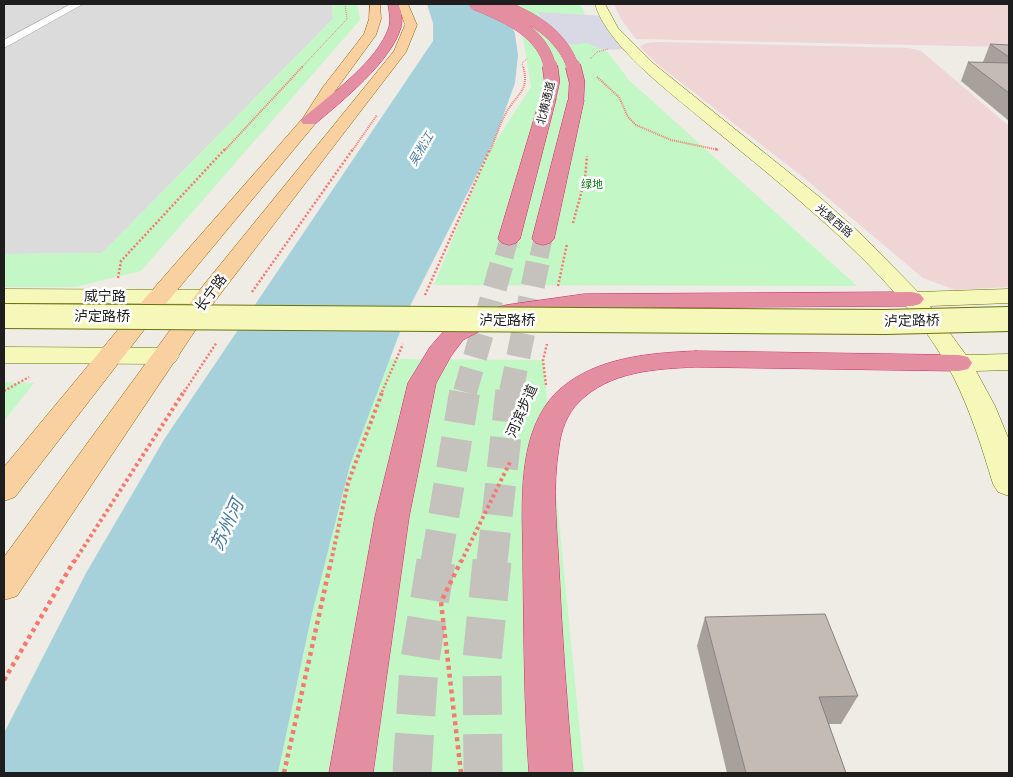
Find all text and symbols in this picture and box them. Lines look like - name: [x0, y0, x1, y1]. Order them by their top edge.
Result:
- street label: 北横通道: [534, 80, 558, 126]
- water label: 吴淞江: [406, 128, 437, 168]
- park label: 绿地: [581, 178, 603, 191]
- street label: 光复西路: [813, 202, 855, 240]
- street label: 长宁路: [192, 271, 230, 315]
- street label: 威宁路: [84, 288, 126, 305]
- street label: 泸定路桥: [74, 308, 130, 325]
- street label: 泸定路桥: [479, 312, 535, 329]
- street label: 泸定路桥: [884, 312, 940, 330]
- street label: 河滨步道: [503, 382, 541, 440]
- water label: 苏州河: [206, 493, 250, 554]

